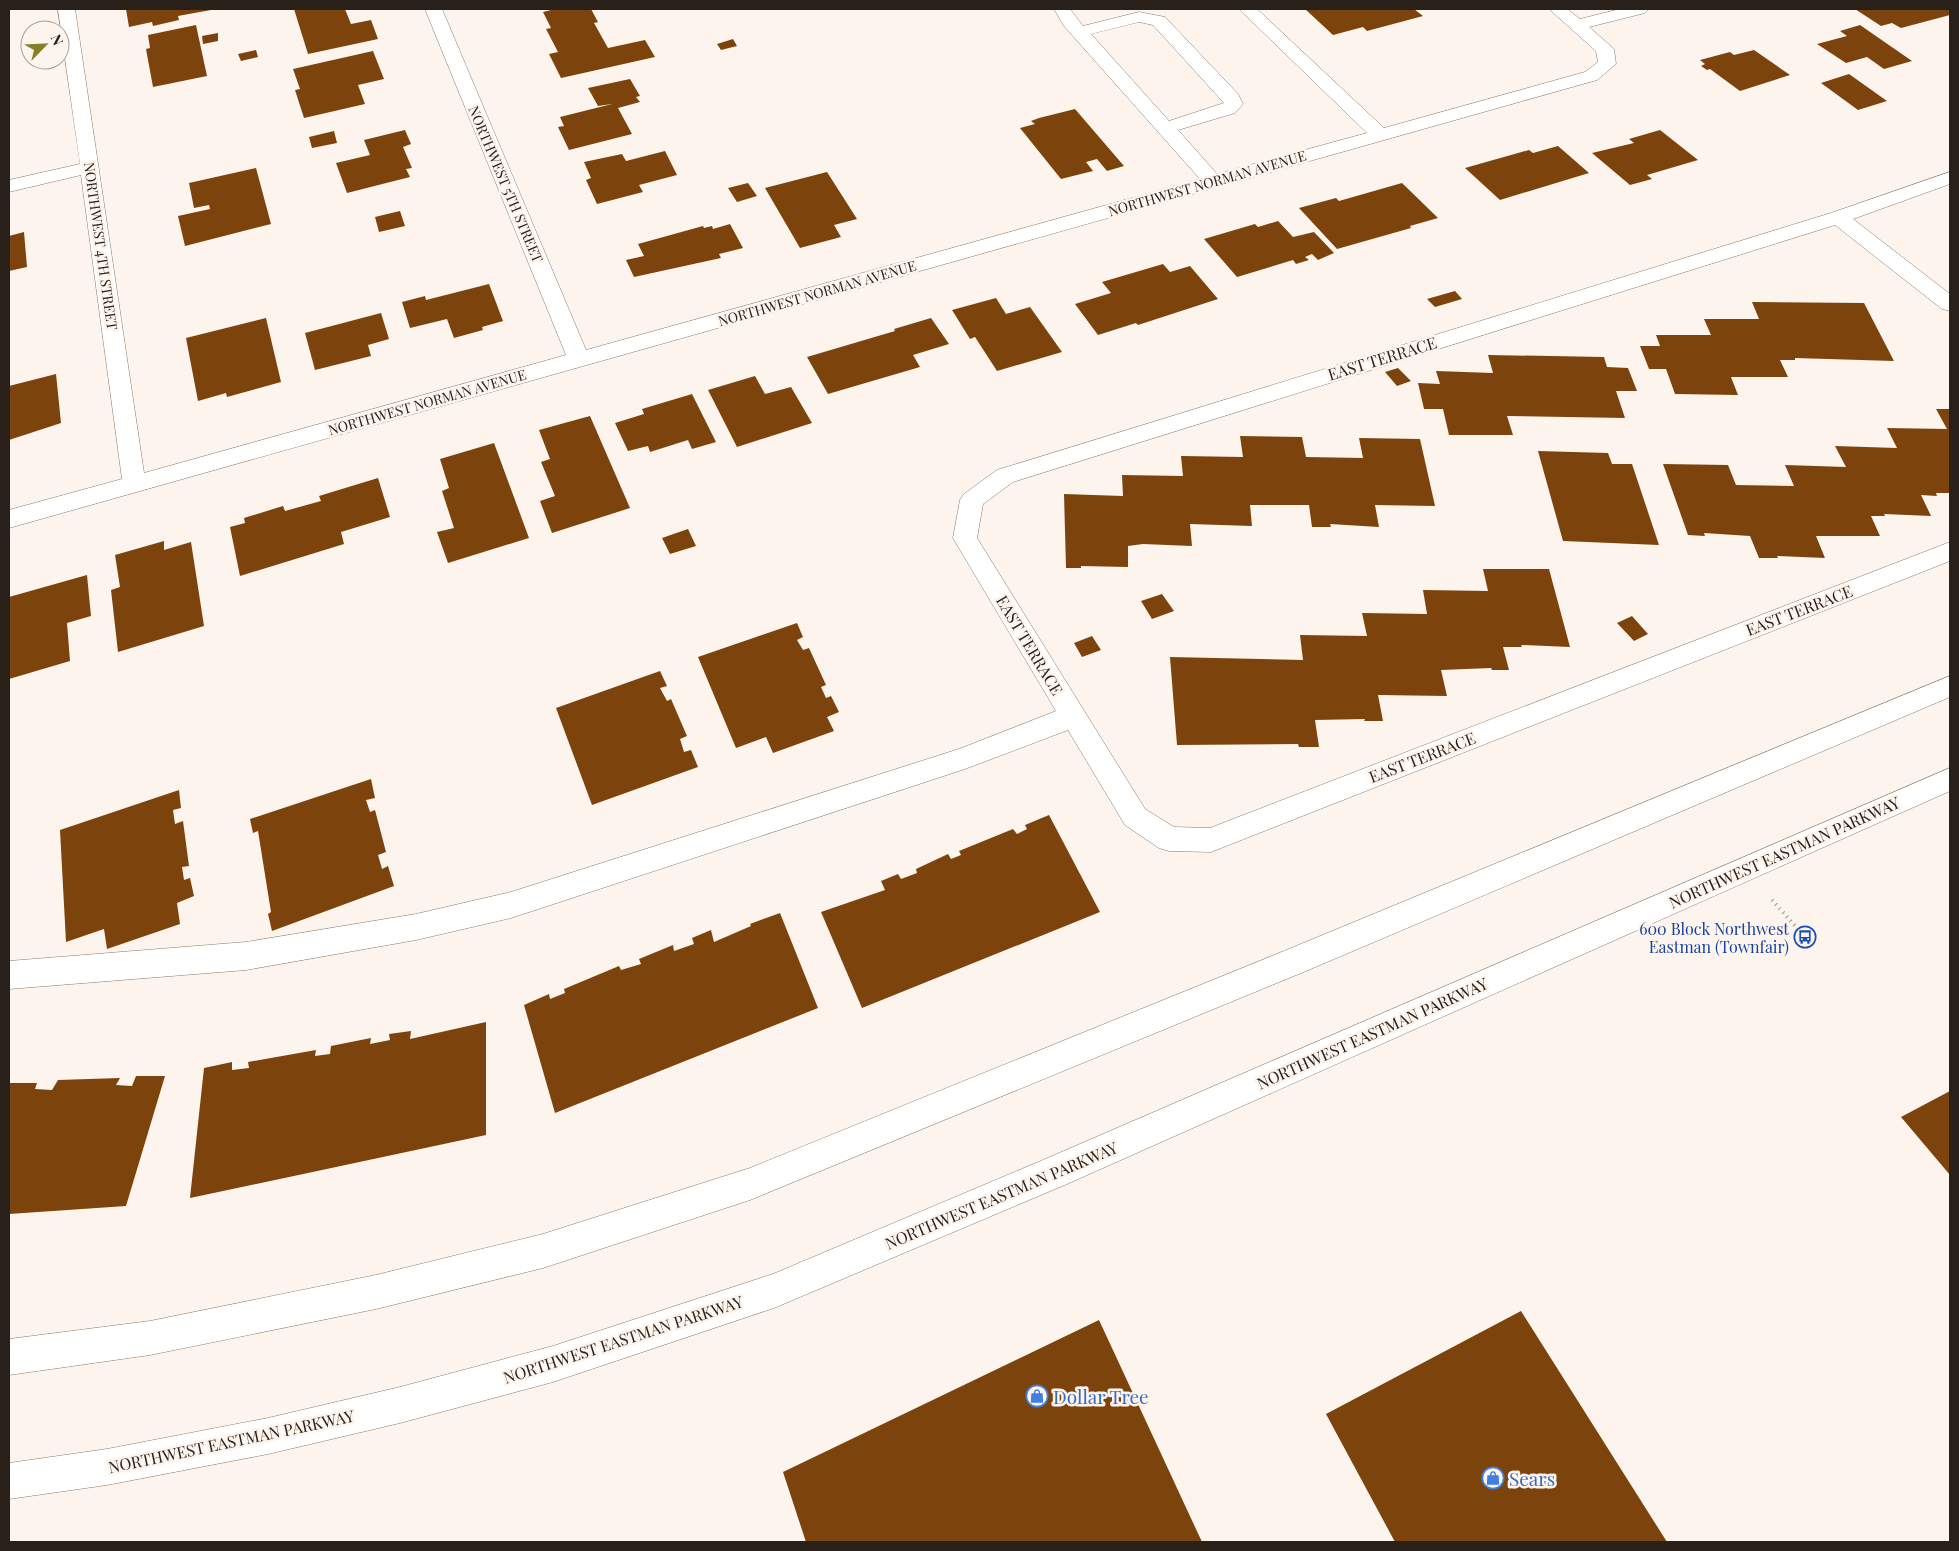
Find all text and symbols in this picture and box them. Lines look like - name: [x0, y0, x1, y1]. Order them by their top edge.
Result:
- north arrow: [20, 20, 70, 70]
- text: N: [47, 31, 68, 48]
- street label: NORTHWEST 5TH STREET: [464, 103, 548, 266]
- street label: NORTHWEST NORMAN AVENUE: [1106, 146, 1308, 220]
- street label: NORTHWEST 4TH STREET: [80, 161, 122, 331]
- street label: NORTHWEST NORMAN AVENUE: [716, 256, 918, 330]
- street label: EAST TERRACE: [1325, 331, 1439, 385]
- street label: NORTHWEST NORMAN AVENUE: [326, 365, 528, 439]
- street label: EAST TERRACE: [1743, 580, 1855, 640]
- street label: EAST TERRACE: [992, 591, 1068, 699]
- street label: EAST TERRACE: [1366, 727, 1478, 787]
- street label: NORTHWEST EASTMAN PARKWAY: [1665, 791, 1903, 913]
- place label: 600 Block Northwest Eastman (Townfair): [1639, 918, 1789, 957]
- bus stop icon: 600 Block Northwest Eastman (Townfair): [1793, 925, 1817, 949]
- street label: NORTHWEST EASTMAN PARKWAY: [1253, 972, 1491, 1094]
- street label: NORTHWEST EASTMAN PARKWAY: [882, 1136, 1121, 1254]
- street label: NORTHWEST EASTMAN PARKWAY: [501, 1290, 746, 1388]
- place label: Dollar Tree: [1053, 1383, 1149, 1409]
- shop icon: Dollar Tree: [1025, 1384, 1049, 1408]
- street label: NORTHWEST EASTMAN PARKWAY: [106, 1405, 356, 1477]
- place label: Sears: [1509, 1465, 1555, 1491]
- shop icon: Sears: [1481, 1466, 1505, 1490]

